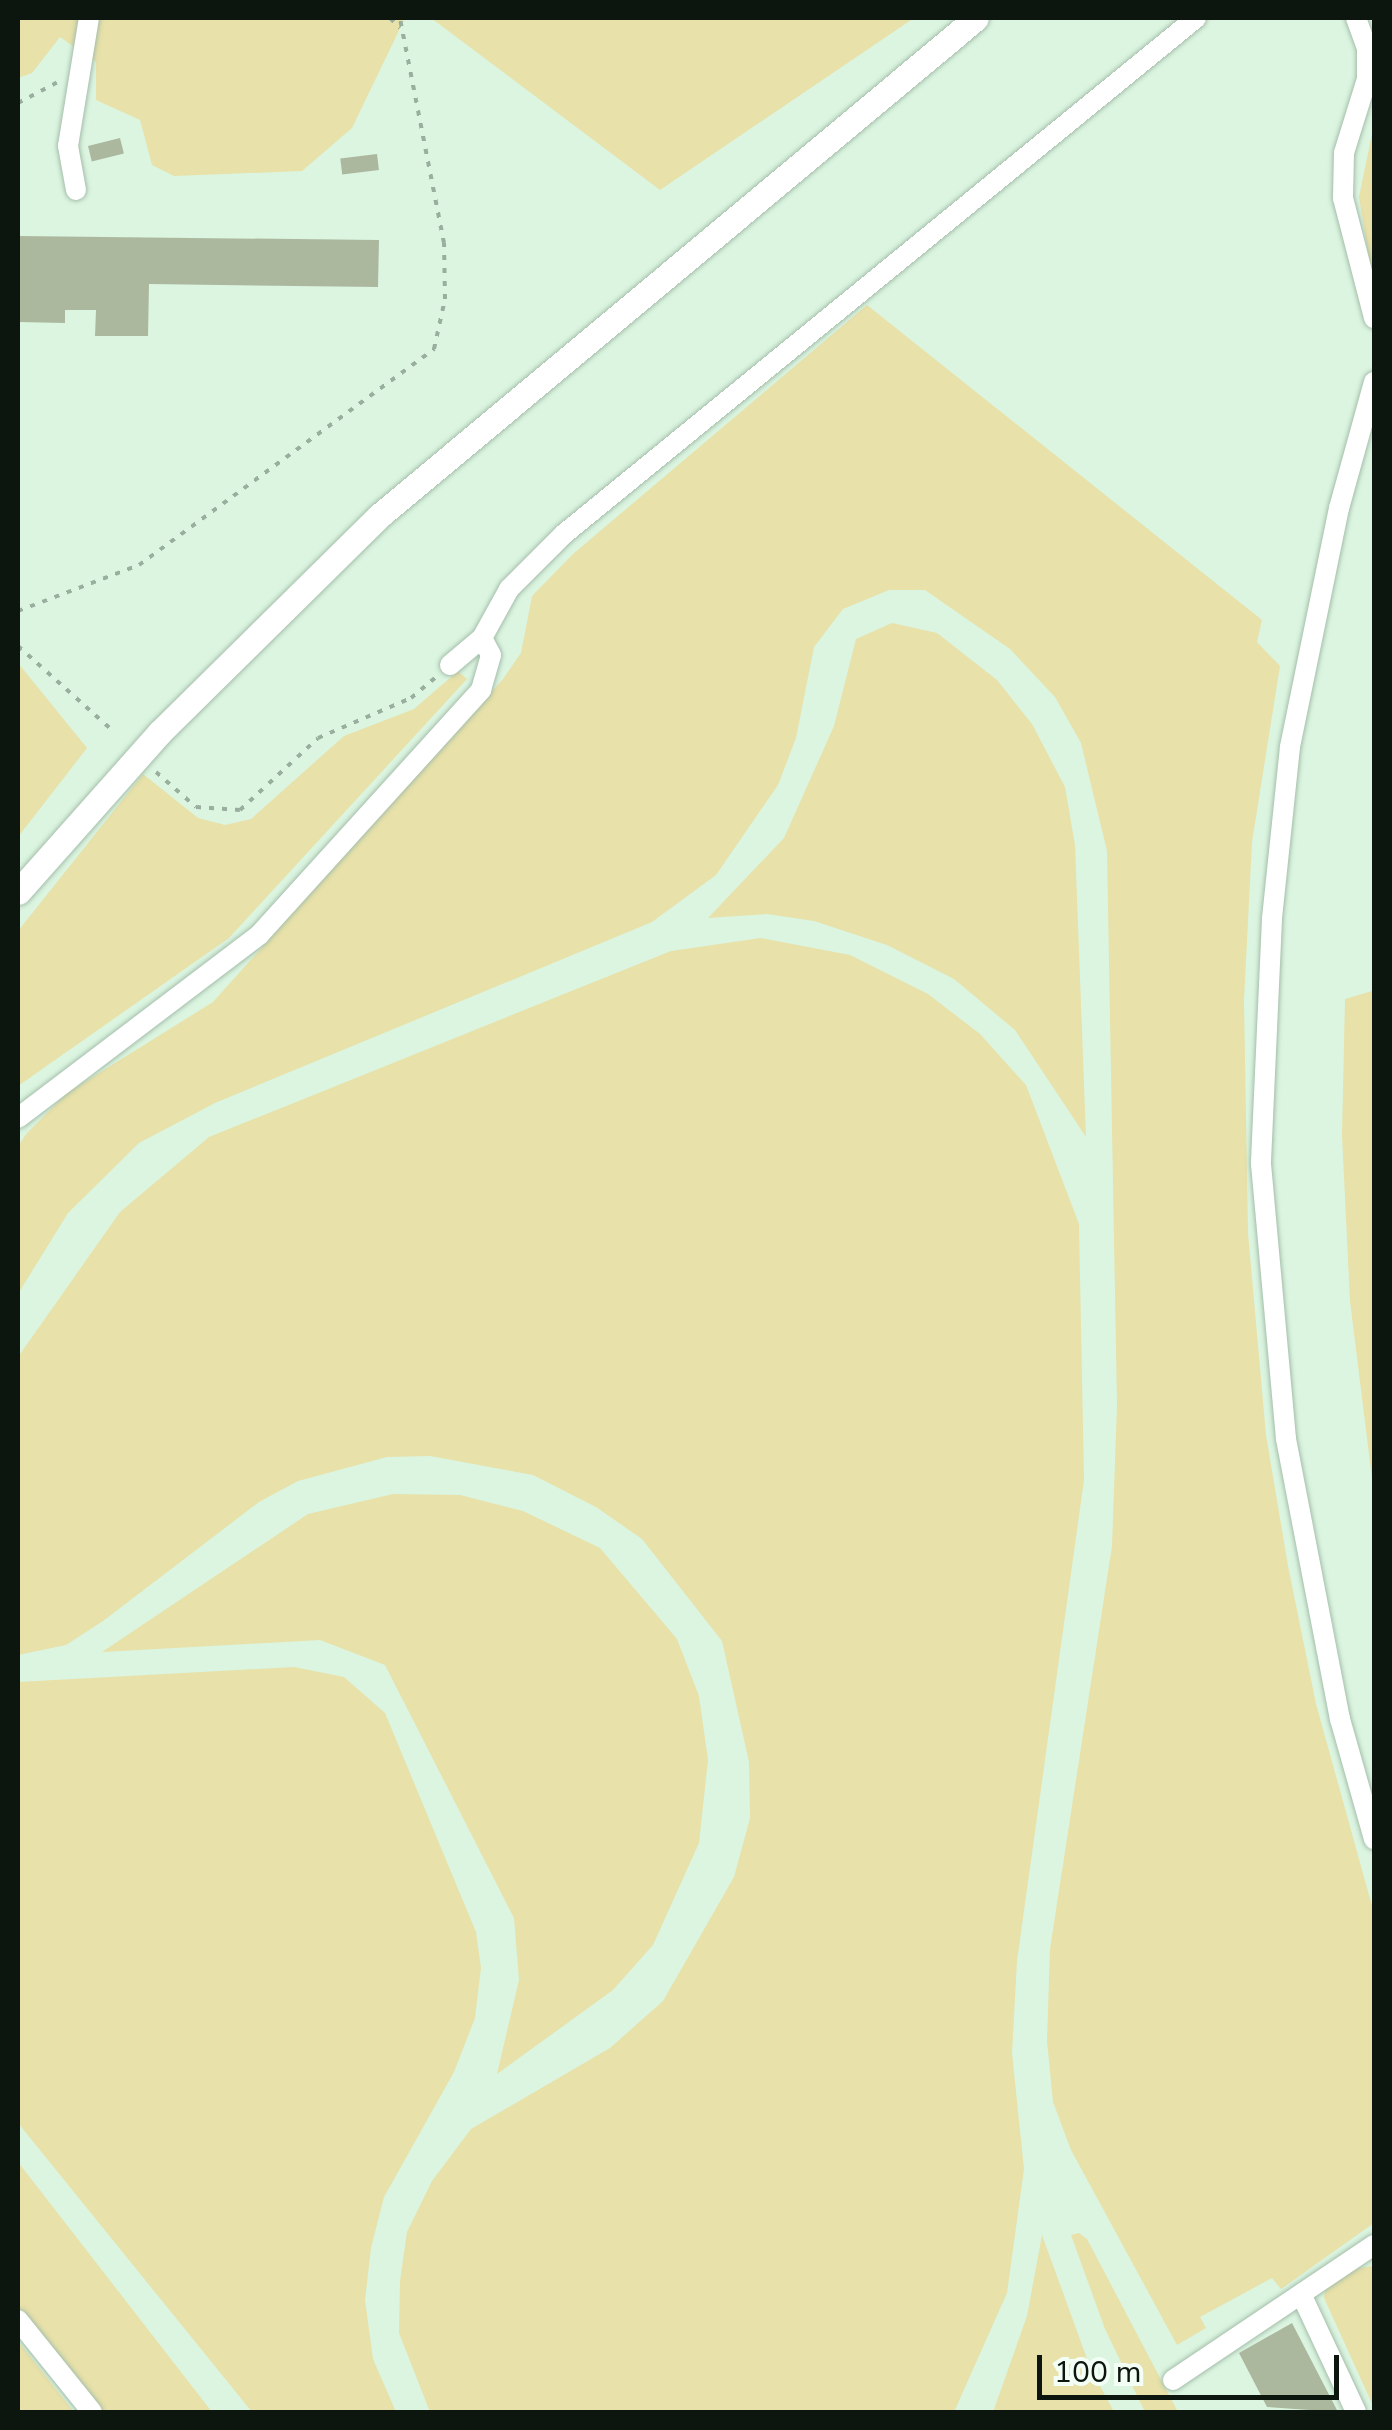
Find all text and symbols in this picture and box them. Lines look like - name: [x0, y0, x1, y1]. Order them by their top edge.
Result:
- scale bar: [1042, 2335, 1344, 2397]
- text: 100 m: [1054, 2352, 1141, 2393]

